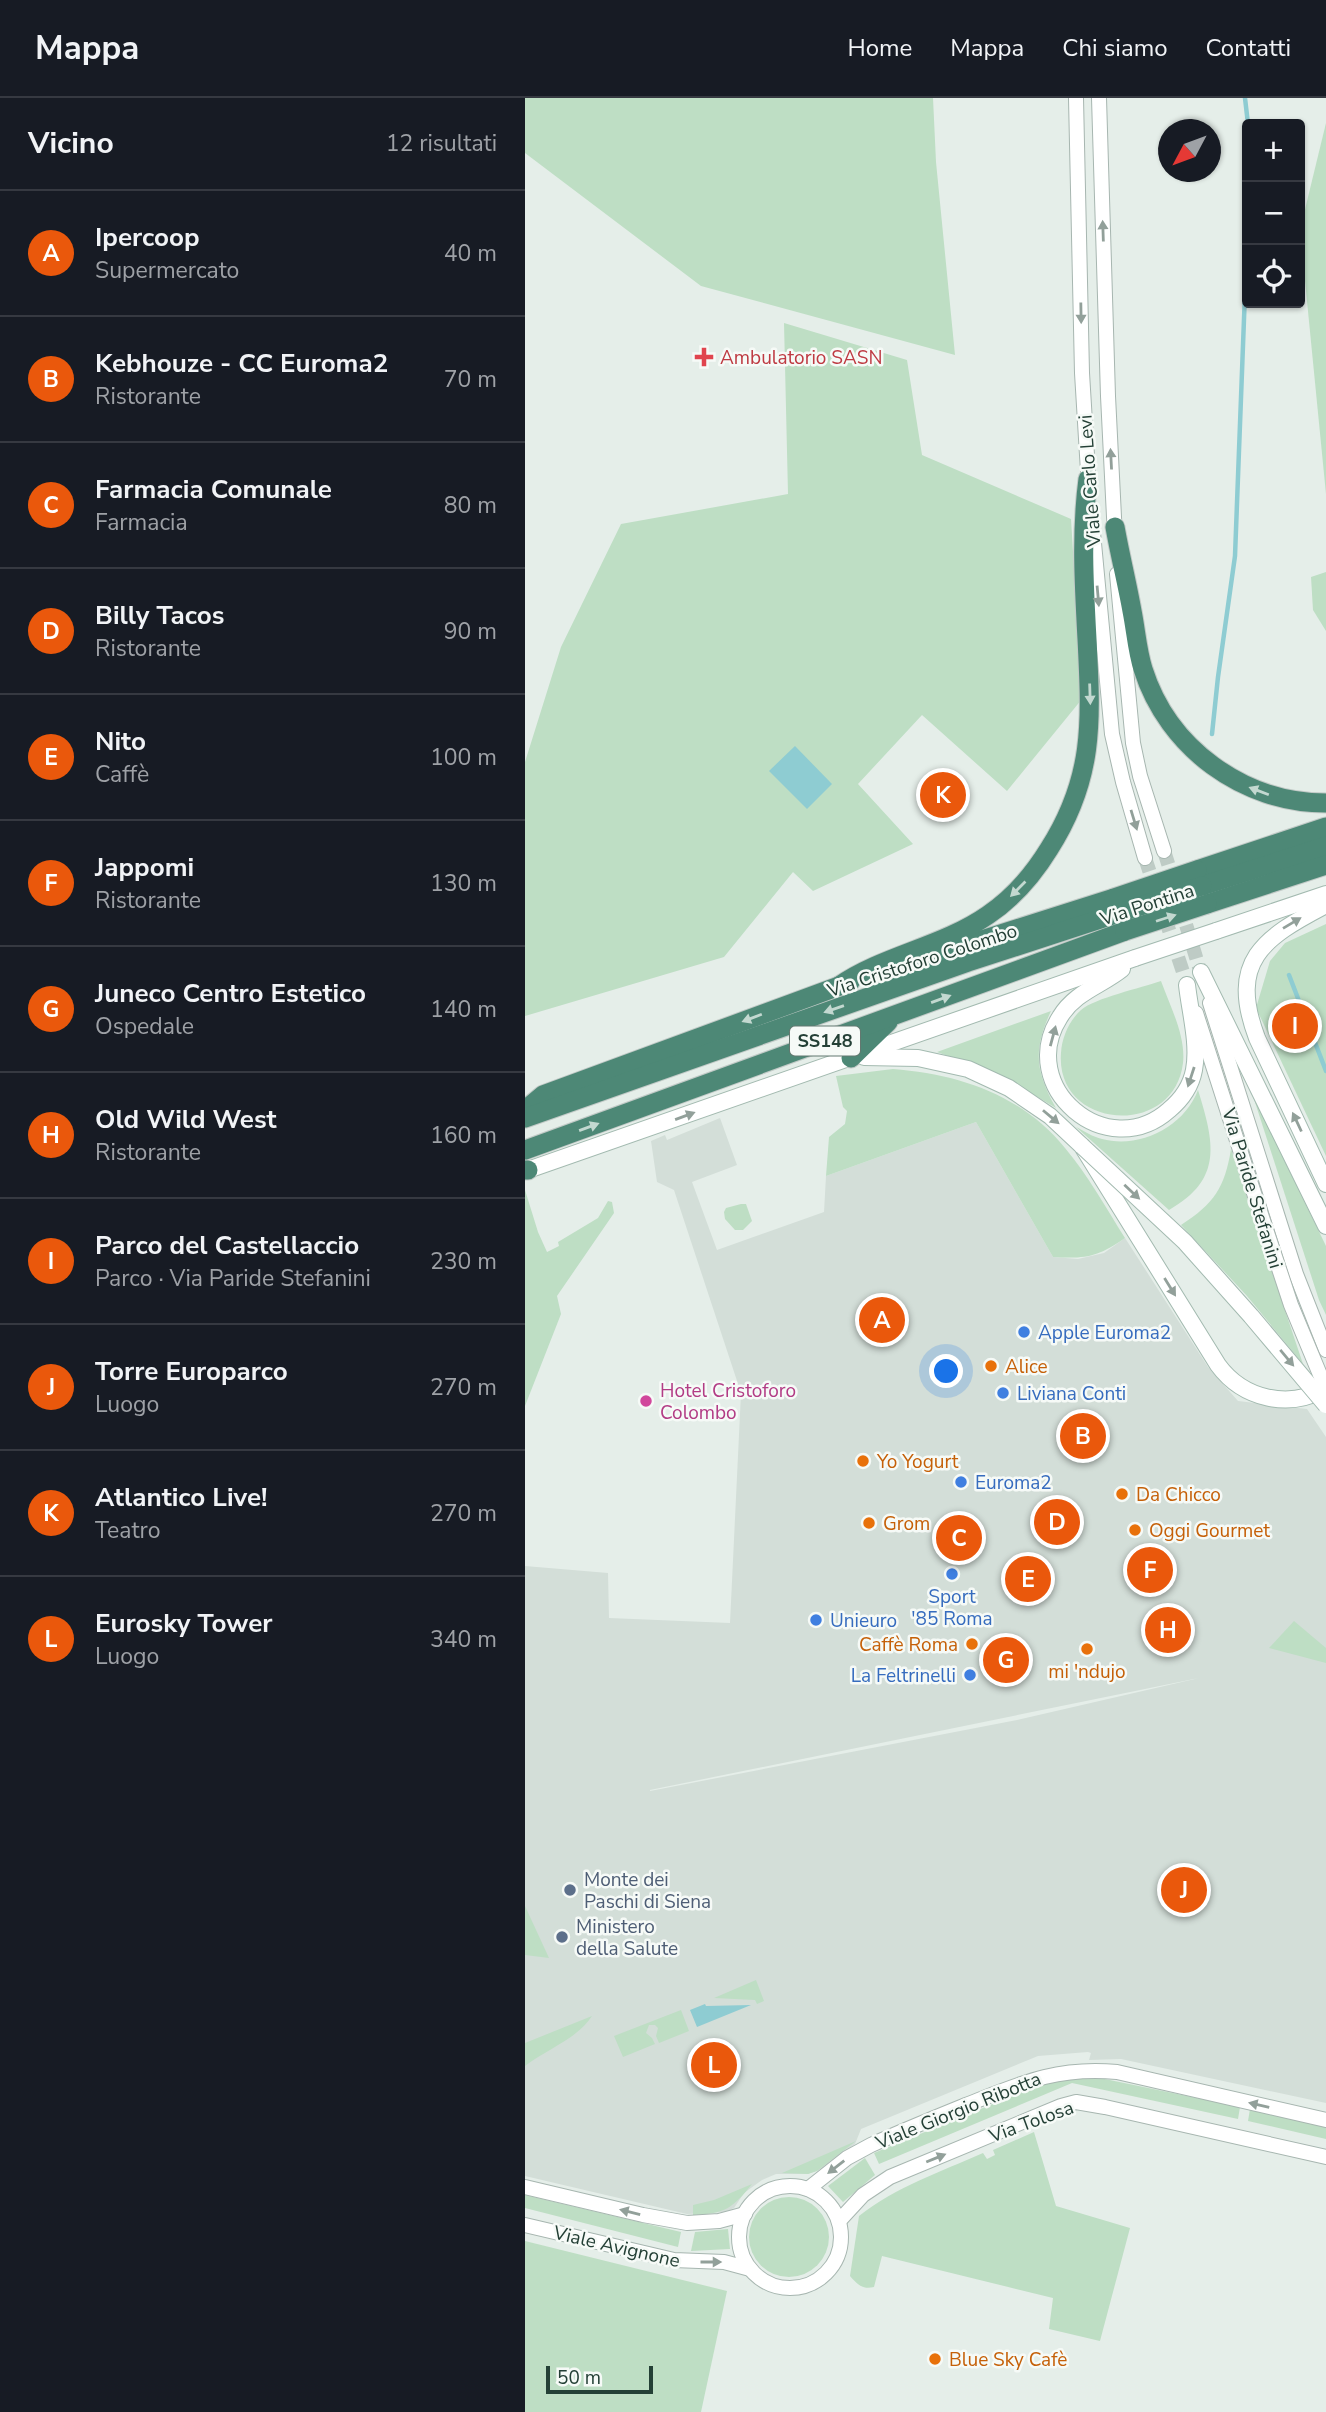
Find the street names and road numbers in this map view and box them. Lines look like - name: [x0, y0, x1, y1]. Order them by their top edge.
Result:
- street label: Viale Carlo Levi: [1072, 414, 1108, 549]
- street label: Via Pontina: [1096, 878, 1198, 933]
- street label: Via Cristoforo Colombo: [823, 918, 1020, 1004]
- road number: SS148: [790, 1026, 860, 1056]
- street label: Via Paride Stefanini: [1215, 1104, 1289, 1272]
- street label: Viale Giorgio Ribotta: [871, 2066, 1045, 2156]
- street label: Via Tolosa: [984, 2095, 1077, 2150]
- street label: Viale Avignone: [550, 2220, 683, 2274]

